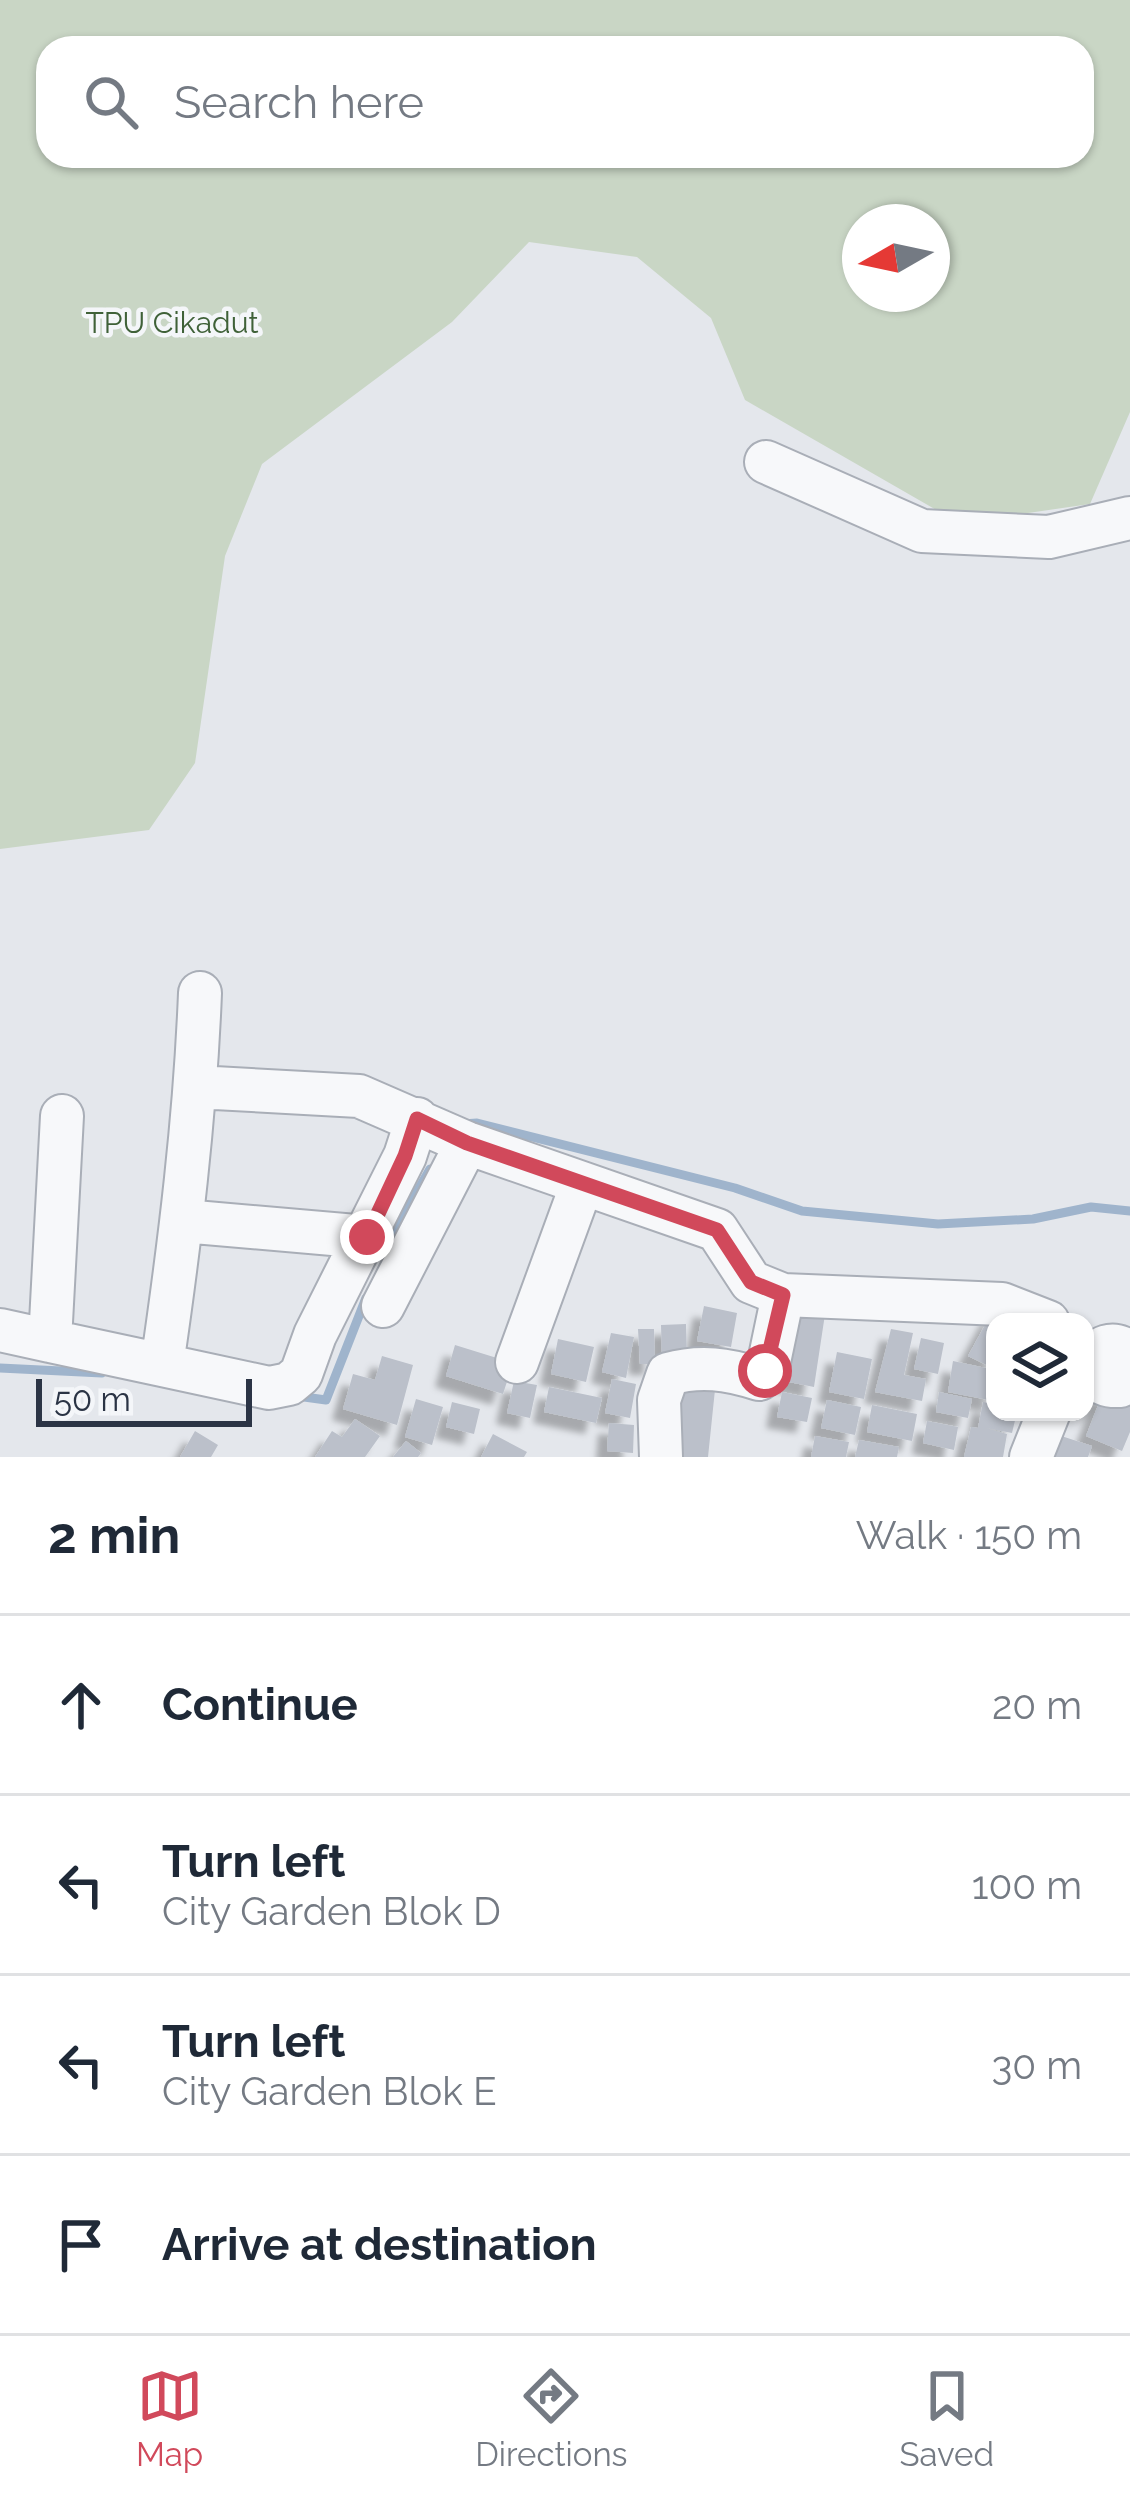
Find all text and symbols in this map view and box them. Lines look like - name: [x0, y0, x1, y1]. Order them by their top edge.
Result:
- search box: [36, 36, 1094, 168]
- icon: search: [78, 69, 144, 135]
- text: Search here: [174, 76, 424, 129]
- north arrow: [842, 204, 950, 312]
- park label: TPU Cikadut: [85, 305, 259, 340]
- route end: [340, 1210, 394, 1264]
- map controls: [986, 1313, 1094, 1421]
- button: layers: [986, 1313, 1094, 1421]
- route start: [738, 1344, 792, 1398]
- scale bar: [36, 1373, 252, 1426]
- text: 50 m: [54, 1380, 131, 1419]
- text: 2 min: [48, 1505, 180, 1565]
- text: Walk · 150 m: [856, 1512, 1082, 1558]
- icon: ahead: [48, 1672, 114, 1738]
- text: Continue: [162, 1678, 358, 1731]
- text: 20 m: [992, 1682, 1082, 1728]
- text: Turn left: [162, 1835, 345, 1888]
- icon: left: [48, 1852, 114, 1918]
- text: 100 m: [972, 1862, 1082, 1908]
- text: City Garden Blok D: [162, 1888, 501, 1934]
- text: Turn left: [162, 2015, 345, 2068]
- icon: left: [48, 2032, 114, 2098]
- text: 30 m: [992, 2042, 1082, 2088]
- text: City Garden Blok E: [162, 2068, 497, 2114]
- icon: arrive: [48, 2212, 114, 2278]
- text: Arrive at destination: [162, 2218, 597, 2271]
- tab: Map: [136, 2363, 203, 2474]
- tab: Directions: [475, 2363, 628, 2474]
- tab: Saved: [900, 2363, 994, 2474]

